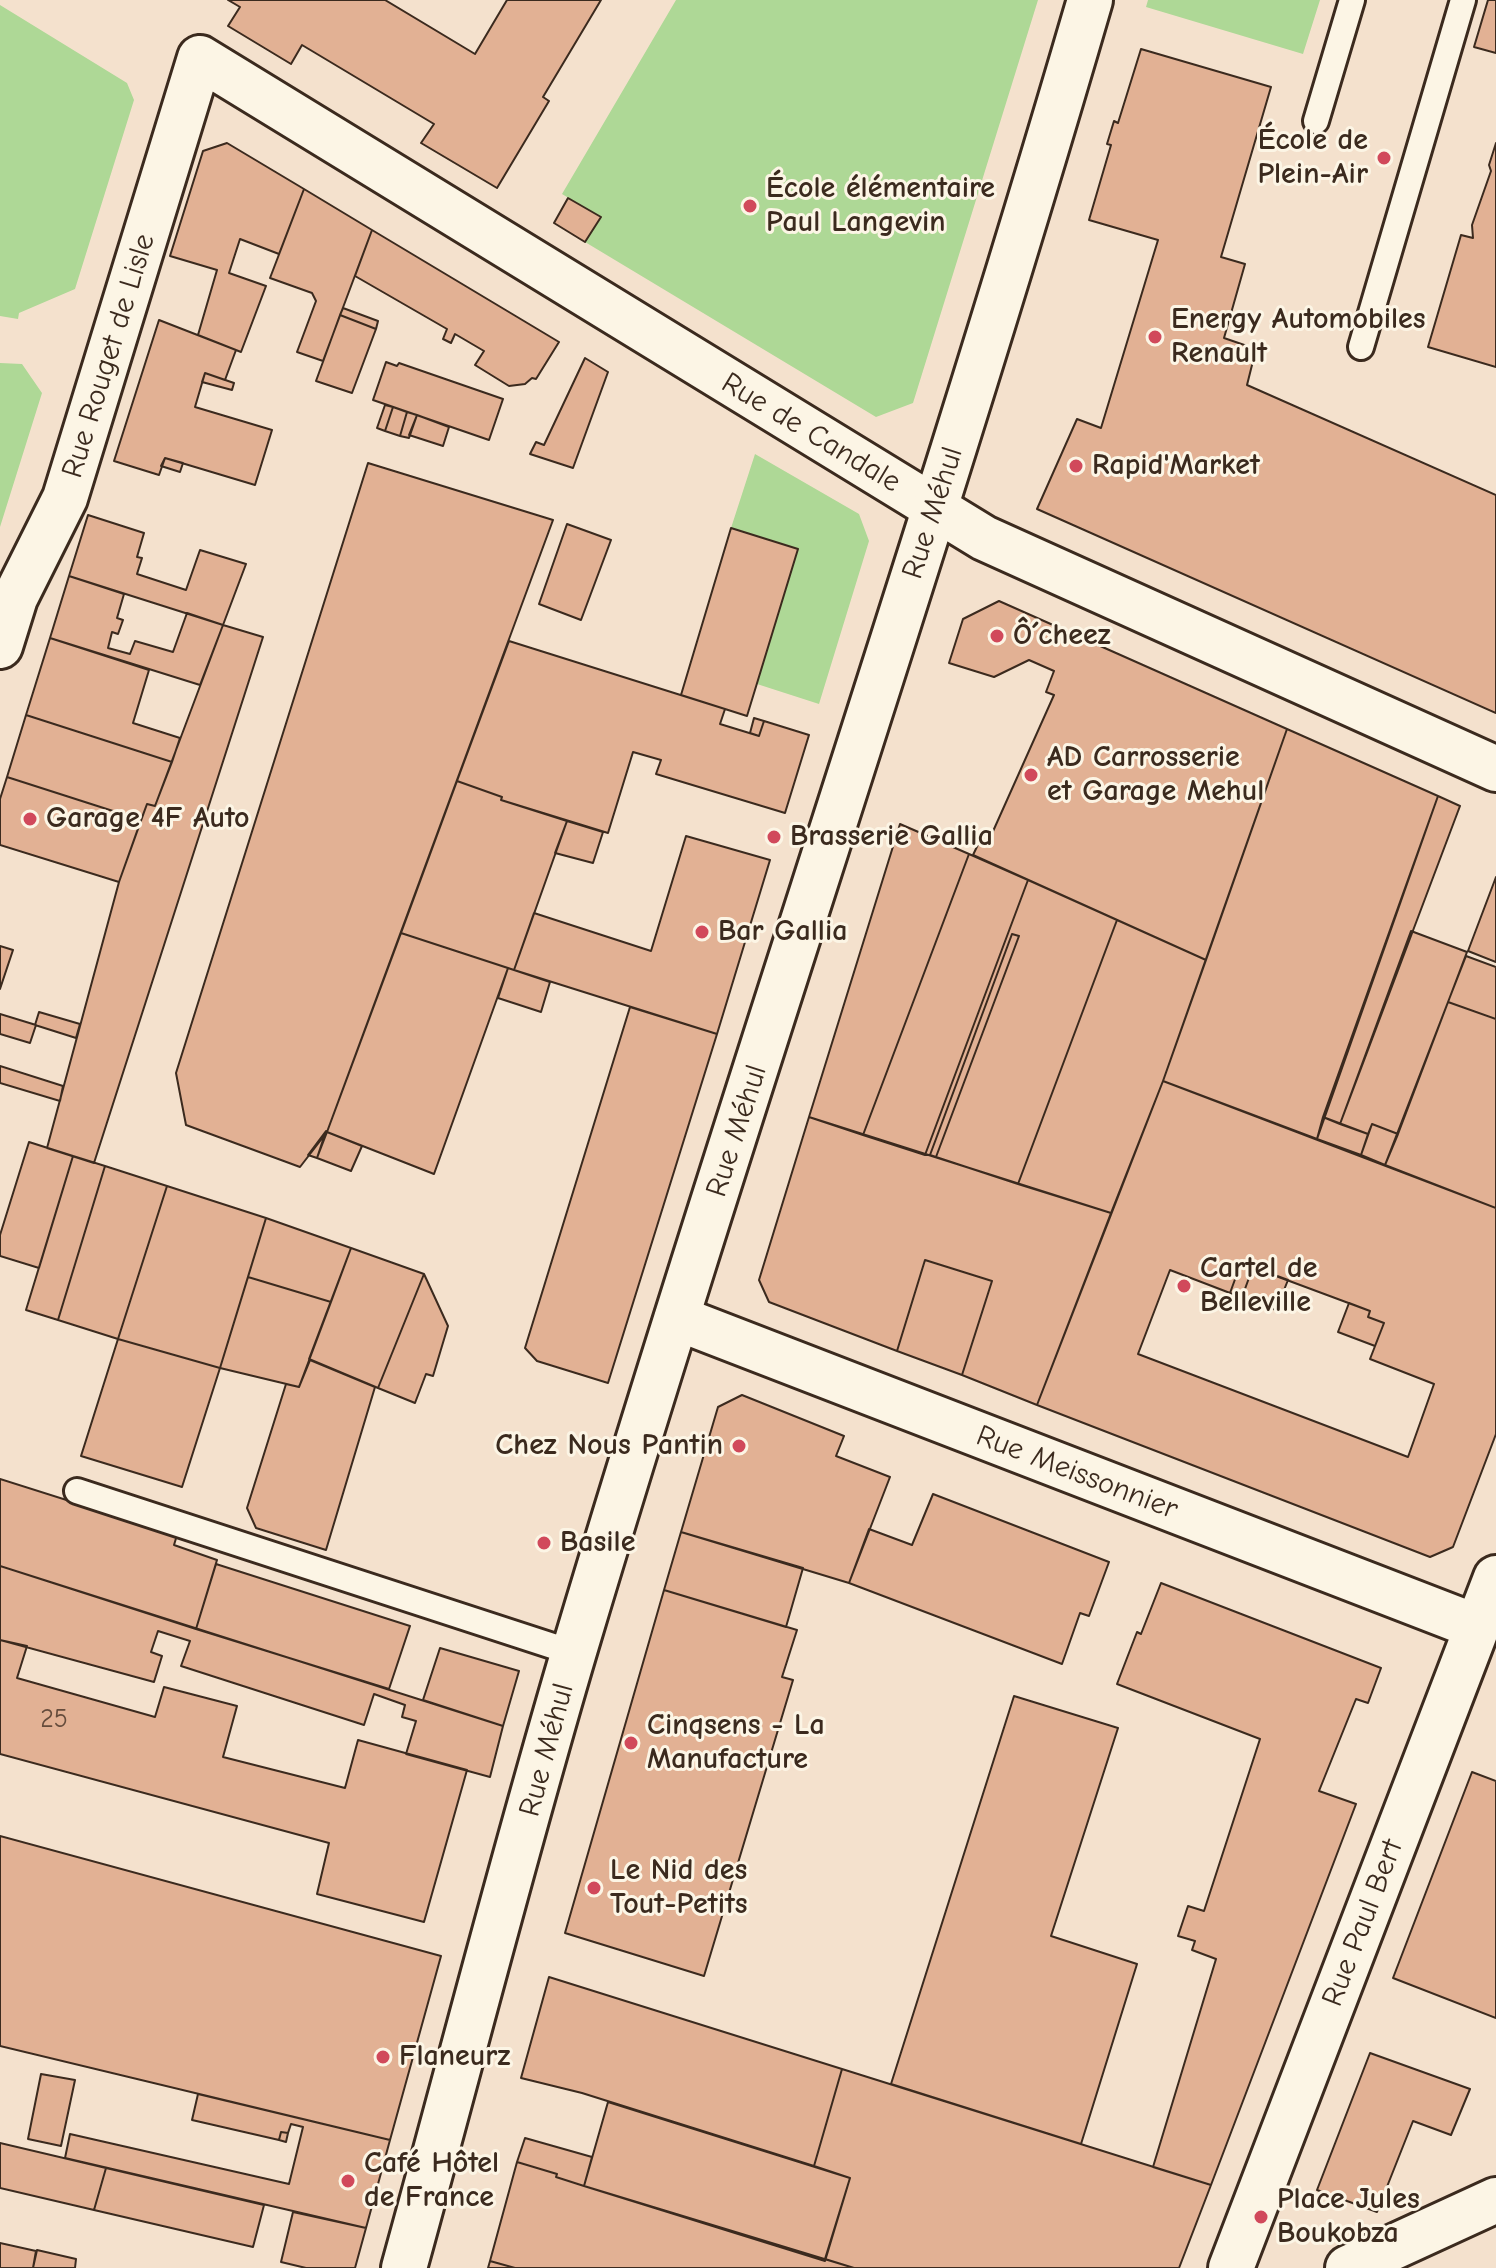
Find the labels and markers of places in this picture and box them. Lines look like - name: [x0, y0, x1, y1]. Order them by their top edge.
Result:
- place label: École de Plein-Air: [1257, 123, 1368, 194]
- marker: École de Plein-Air: [1375, 149, 1393, 167]
- place label: École élémentaire Paul Langevin: [766, 171, 995, 242]
- marker: École élémentaire Paul Langevin: [741, 197, 759, 215]
- place label: Energy Automobiles Renault: [1171, 302, 1426, 372]
- marker: Energy Automobiles Renault: [1146, 328, 1164, 346]
- place label: Rapid'Market: [1092, 448, 1260, 484]
- marker: Rapid'Market: [1067, 457, 1085, 475]
- place label: Ô´cheez: [1013, 618, 1111, 654]
- marker: Ô´cheez: [988, 627, 1006, 645]
- place label: AD Carrosserie et Garage Mehul: [1047, 740, 1264, 810]
- marker: AD Carrosserie et Garage Mehul: [1022, 766, 1040, 784]
- place label: Garage 4F Auto: [46, 801, 250, 837]
- marker: Garage 4F Auto: [21, 810, 39, 828]
- place label: Brasserie Gallia: [790, 819, 993, 855]
- marker: Brasserie Gallia: [765, 828, 783, 846]
- place label: Bar Gallia: [718, 914, 847, 950]
- marker: Bar Gallia: [693, 923, 711, 941]
- place label: Cartel de Belleville: [1200, 1251, 1317, 1322]
- marker: Cartel de Belleville: [1175, 1277, 1193, 1295]
- place label: Chez Nous Pantin: [495, 1428, 723, 1464]
- marker: Chez Nous Pantin: [730, 1437, 748, 1455]
- place label: Basile: [560, 1525, 635, 1561]
- marker: Basile: [535, 1534, 553, 1552]
- place label: Cinqsens - La Manufacture: [647, 1708, 825, 1778]
- marker: Cinqsens - La Manufacture: [622, 1734, 640, 1752]
- place label: Le Nid des Tout-Petits: [610, 1853, 748, 1924]
- marker: Le Nid des Tout-Petits: [585, 1879, 603, 1897]
- place label: Flaneurz: [399, 2039, 510, 2075]
- marker: Flaneurz: [374, 2048, 392, 2066]
- place label: Café Hôtel de France: [364, 2146, 499, 2216]
- marker: Café Hôtel de France: [339, 2172, 357, 2190]
- place label: Place Jules Boukobza: [1277, 2182, 1420, 2252]
- marker: Place Jules Boukobza: [1252, 2208, 1270, 2226]

